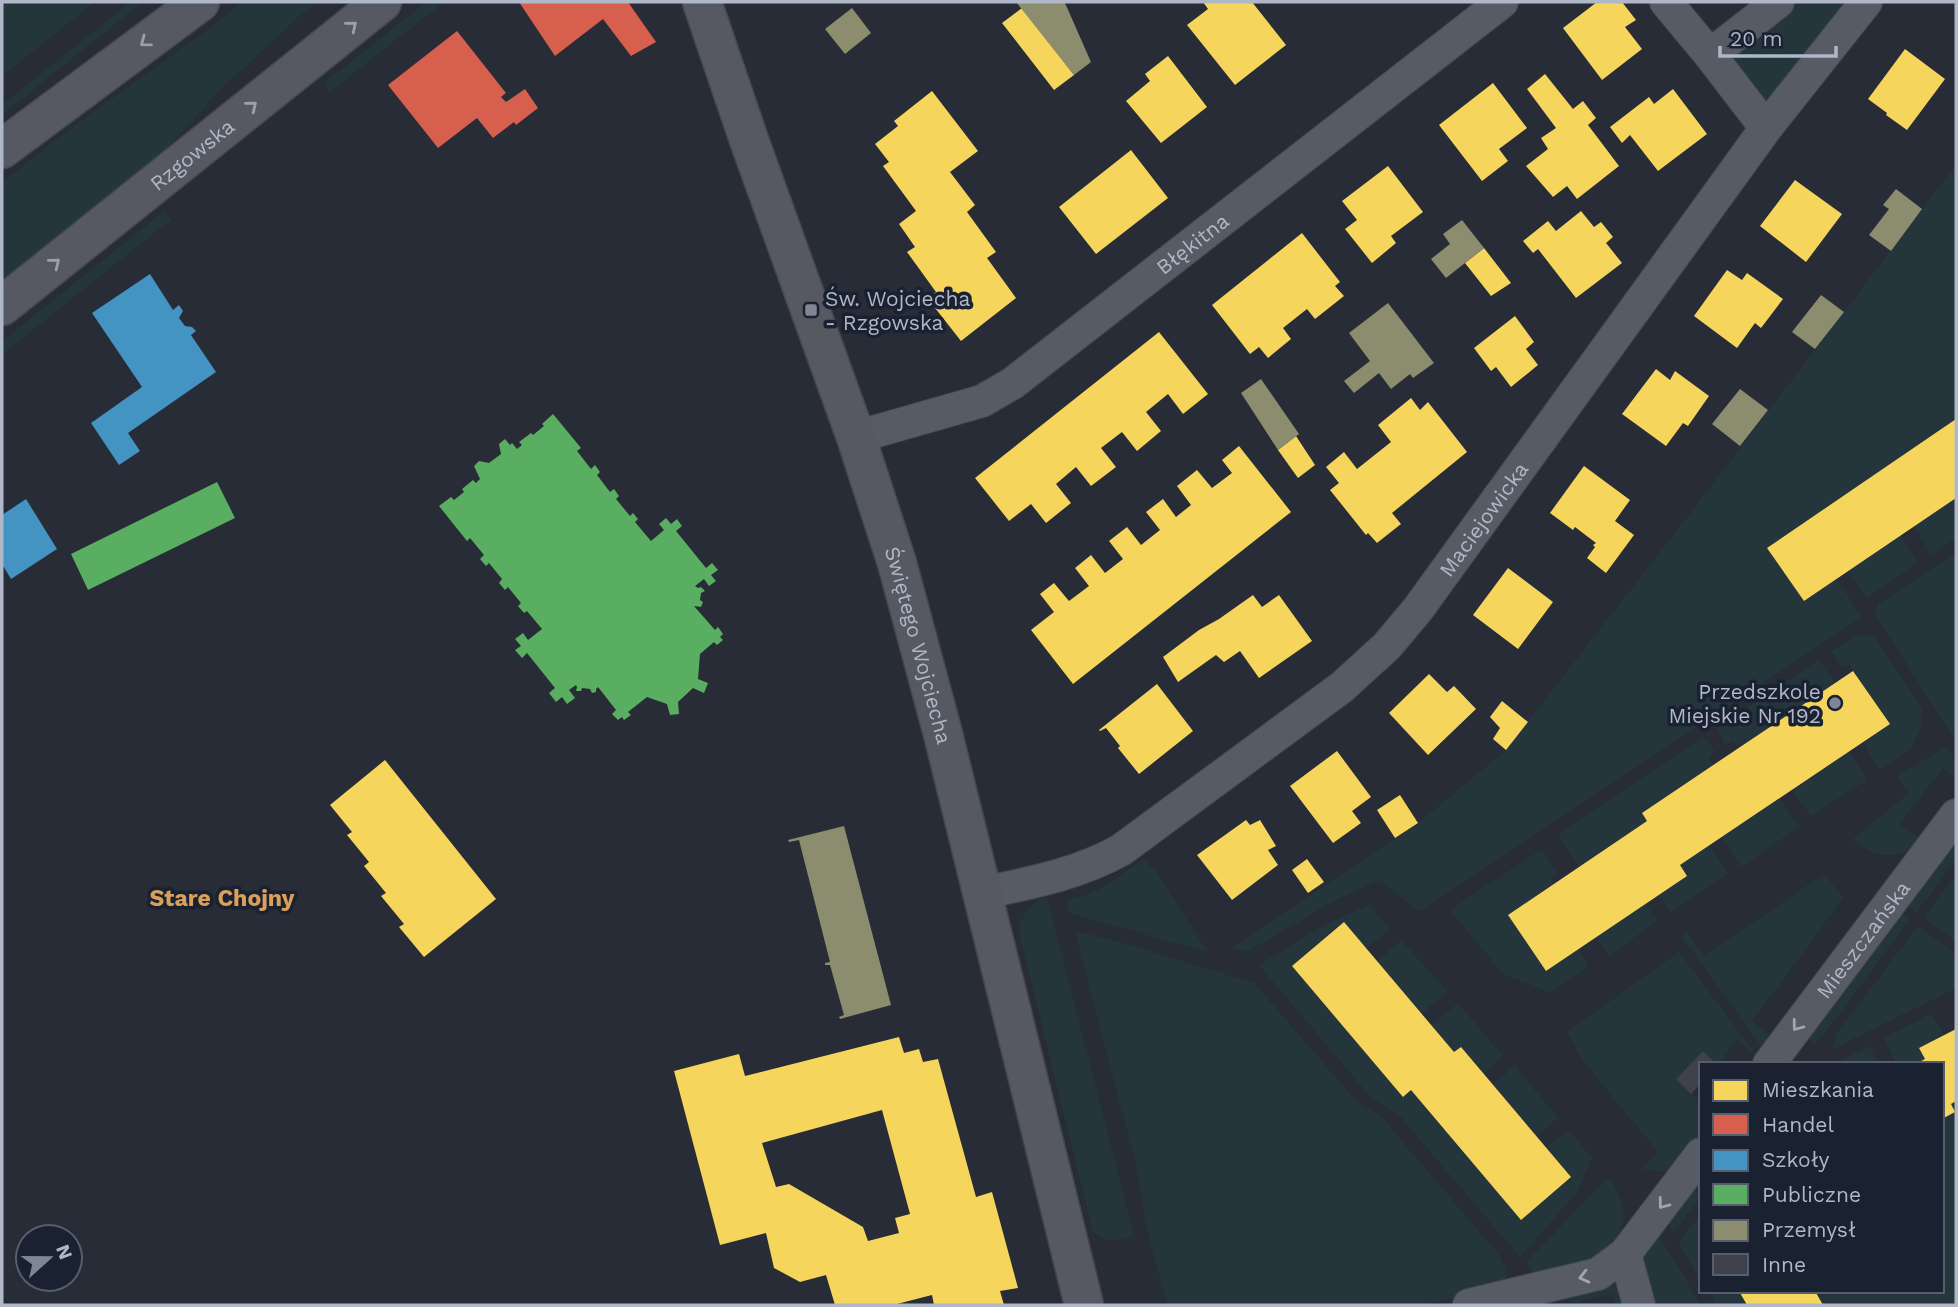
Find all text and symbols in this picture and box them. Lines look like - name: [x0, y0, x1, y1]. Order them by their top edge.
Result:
- scale bar: [1720, 14, 1836, 58]
- one-way arrow: [344, 21, 356, 34]
- text: 20 m: [1730, 26, 1782, 51]
- one-way arrow: [140, 34, 153, 47]
- one-way arrow: [244, 101, 256, 114]
- street label: Rzgowska: [145, 113, 239, 195]
- street label: Błękitna: [1151, 207, 1233, 279]
- one-way arrow: [47, 259, 60, 271]
- place label: Św. Wojciecha - Rzgowska: [825, 286, 970, 335]
- marker: Św. Wojciecha - Rzgowska: [803, 302, 819, 318]
- street label: Maciejowicka: [1433, 457, 1533, 581]
- street label: Świętego Wojciecha: [880, 543, 958, 747]
- place label: Przedszkole Miejskie Nr 192: [1668, 679, 1821, 728]
- marker: Przedszkole Miejskie Nr 192: [1827, 695, 1843, 711]
- street label: Mieszczańska: [1811, 876, 1915, 1003]
- district label: Stare Chojny: [149, 885, 295, 912]
- one-way arrow: [1793, 1018, 1806, 1031]
- legend: [1699, 1062, 1944, 1293]
- text: Mieszkania: [1762, 1077, 1874, 1102]
- text: Handel: [1762, 1112, 1834, 1137]
- text: Szkoły: [1762, 1147, 1830, 1172]
- text: Publiczne: [1762, 1182, 1861, 1207]
- one-way arrow: [1659, 1196, 1671, 1209]
- text: Przemysł: [1762, 1217, 1856, 1242]
- north arrow: [14, 1223, 84, 1293]
- text: N: [51, 1241, 78, 1263]
- text: Inne: [1762, 1252, 1806, 1277]
- one-way arrow: [1578, 1269, 1590, 1284]

